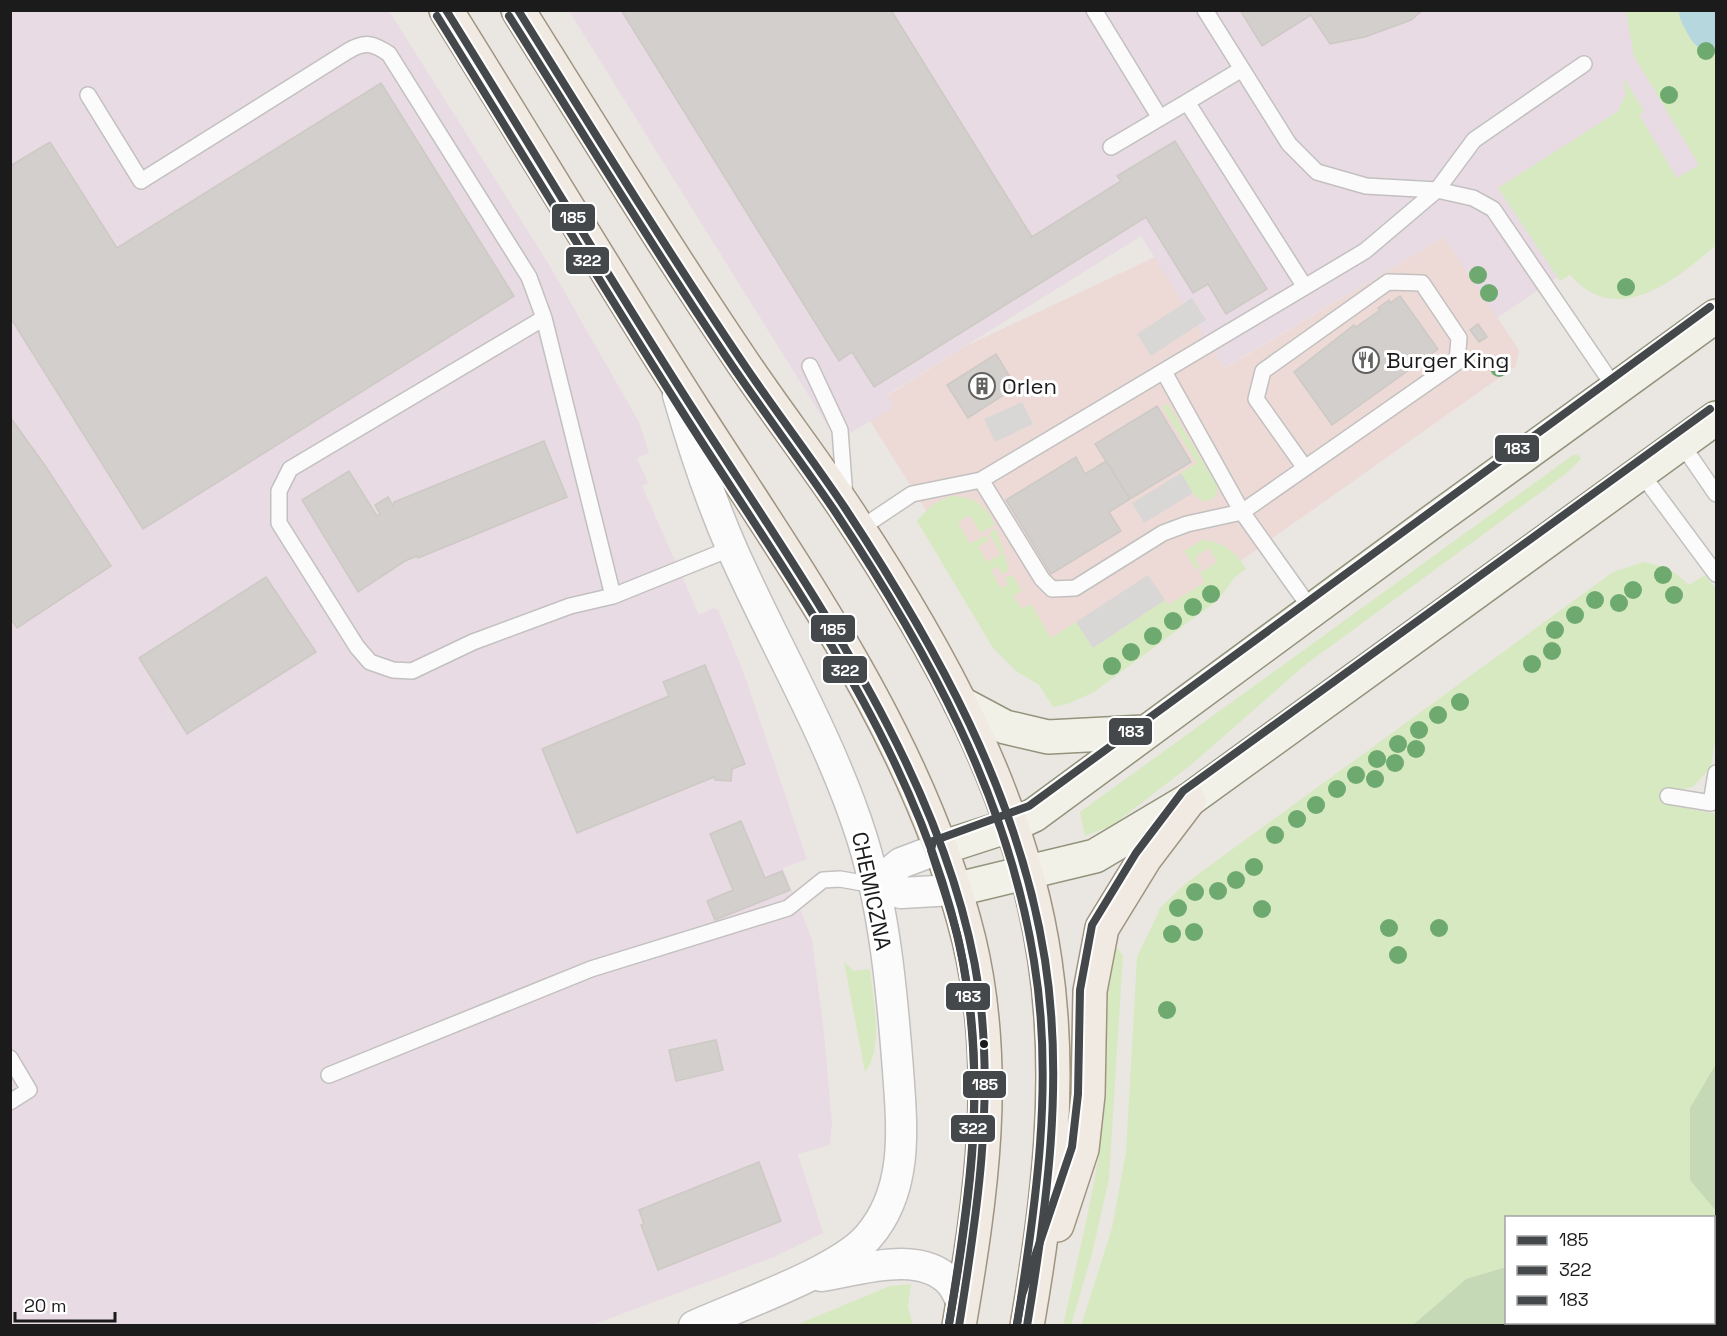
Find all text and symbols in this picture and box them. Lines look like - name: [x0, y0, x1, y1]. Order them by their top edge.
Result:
- line badge: 185: [551, 203, 596, 232]
- text: 185: [560, 207, 587, 228]
- line badge: 322: [565, 246, 610, 275]
- text: 322: [573, 250, 601, 271]
- restaurant icon: Burger King: [1351, 345, 1381, 375]
- place label: Burger King: [1386, 346, 1509, 374]
- building icon: Orlen: [967, 371, 997, 401]
- place label: Orlen: [1002, 372, 1057, 400]
- line badge: 183: [1494, 434, 1540, 463]
- text: 183: [1504, 438, 1531, 459]
- line badge: 185: [810, 614, 856, 643]
- text: 185: [820, 619, 847, 640]
- line badge: 322: [822, 655, 868, 684]
- text: 322: [831, 660, 859, 681]
- line badge: 183: [1108, 717, 1153, 746]
- text: 183: [1118, 721, 1145, 742]
- street label: CHEMICZNA: [846, 829, 898, 953]
- line badge: 183: [945, 982, 991, 1011]
- text: 183: [955, 986, 982, 1007]
- unlabelled marker: [978, 1038, 990, 1050]
- line badge: 185: [962, 1070, 1007, 1099]
- text: 185: [972, 1074, 999, 1095]
- line badge: 322: [950, 1114, 996, 1143]
- text: 322: [959, 1118, 987, 1139]
- legend: [1505, 1216, 1715, 1324]
- text: 185: [1559, 1228, 1589, 1251]
- text: 322: [1559, 1258, 1592, 1281]
- scale bar: [15, 1285, 116, 1323]
- text: 183: [1559, 1288, 1589, 1311]
- text: 20 m: [24, 1294, 67, 1317]

